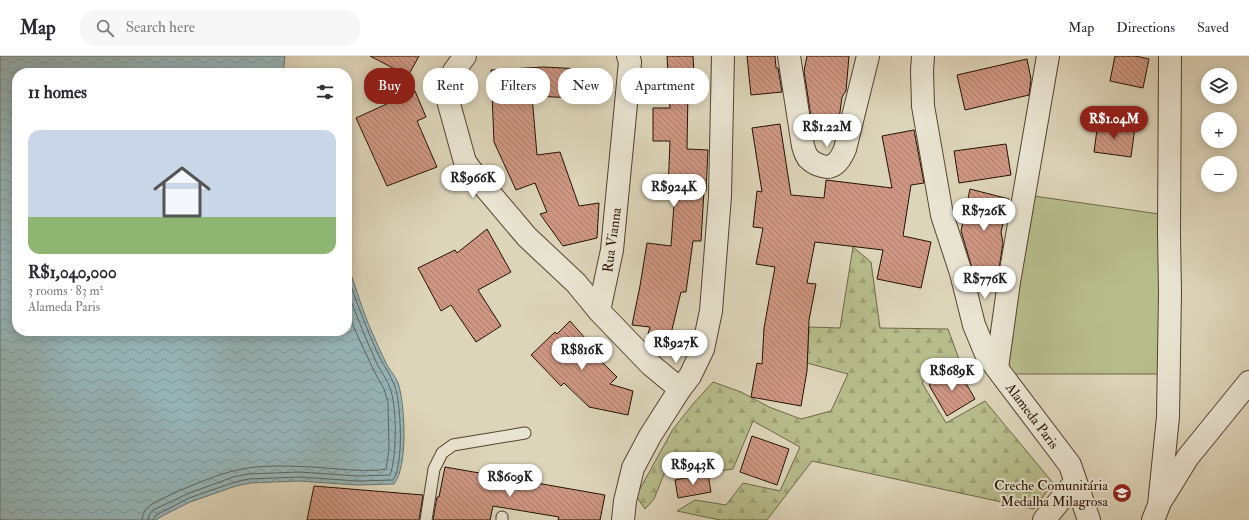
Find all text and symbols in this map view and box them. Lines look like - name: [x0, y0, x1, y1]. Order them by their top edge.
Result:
- search box: [80, 10, 360, 46]
- text: Map: [20, 16, 56, 40]
- icon: search: [94, 17, 116, 39]
- text: Search here: [126, 18, 195, 37]
- text: Map: [1068, 19, 1094, 36]
- text: Directions: [1116, 19, 1175, 36]
- text: Saved: [1197, 19, 1229, 36]
- chip: Buy: [364, 68, 415, 104]
- chip: Rent: [423, 68, 478, 104]
- chip: Filters: [486, 68, 550, 104]
- chip: New: [558, 68, 613, 104]
- chip: Apartment: [621, 68, 709, 104]
- map controls: [1201, 68, 1237, 192]
- button: layers: [1201, 68, 1237, 104]
- icon: filters: [314, 81, 336, 103]
- text: 11 homes: [28, 82, 87, 103]
- pin: R$1.04M: [1077, 106, 1151, 140]
- text: R$1.04M: [1089, 111, 1139, 127]
- button: +: [1201, 112, 1237, 148]
- pin: R$1.22M: [790, 114, 864, 148]
- text: R$1.22M: [802, 119, 852, 135]
- icon: home: [146, 156, 218, 228]
- button: −: [1201, 156, 1237, 192]
- pin: R$966K: [440, 165, 506, 199]
- text: R$966K: [450, 170, 496, 186]
- pin: R$924K: [641, 174, 707, 208]
- text: R$924K: [651, 179, 697, 195]
- pin: R$726K: [951, 198, 1017, 232]
- text: R$726K: [962, 203, 1006, 219]
- street label: Rua Vianna: [599, 206, 625, 274]
- text: R$1,040,000: [28, 262, 117, 283]
- pin: R$776K: [952, 266, 1018, 300]
- text: R$776K: [963, 271, 1007, 287]
- text: 3 rooms · 83 m²: [28, 283, 103, 299]
- text: Alameda Paris: [28, 299, 100, 315]
- pin: R$927K: [643, 330, 709, 364]
- text: R$927K: [654, 335, 698, 351]
- pin: R$816K: [549, 337, 615, 371]
- text: R$816K: [561, 342, 604, 358]
- pin: R$689K: [919, 358, 985, 392]
- text: R$689K: [929, 363, 975, 379]
- street label: Alameda Paris: [1002, 379, 1063, 452]
- pin: R$943K: [660, 452, 726, 486]
- text: R$943K: [671, 457, 715, 473]
- pin: R$609K: [477, 464, 543, 498]
- text: R$609K: [487, 469, 533, 485]
- place label: Creche Comunitária Medalha Milagrosa: [994, 477, 1108, 510]
- school or university icon: Creche Comunitária Medalha Milagrosa: [1111, 482, 1133, 504]

